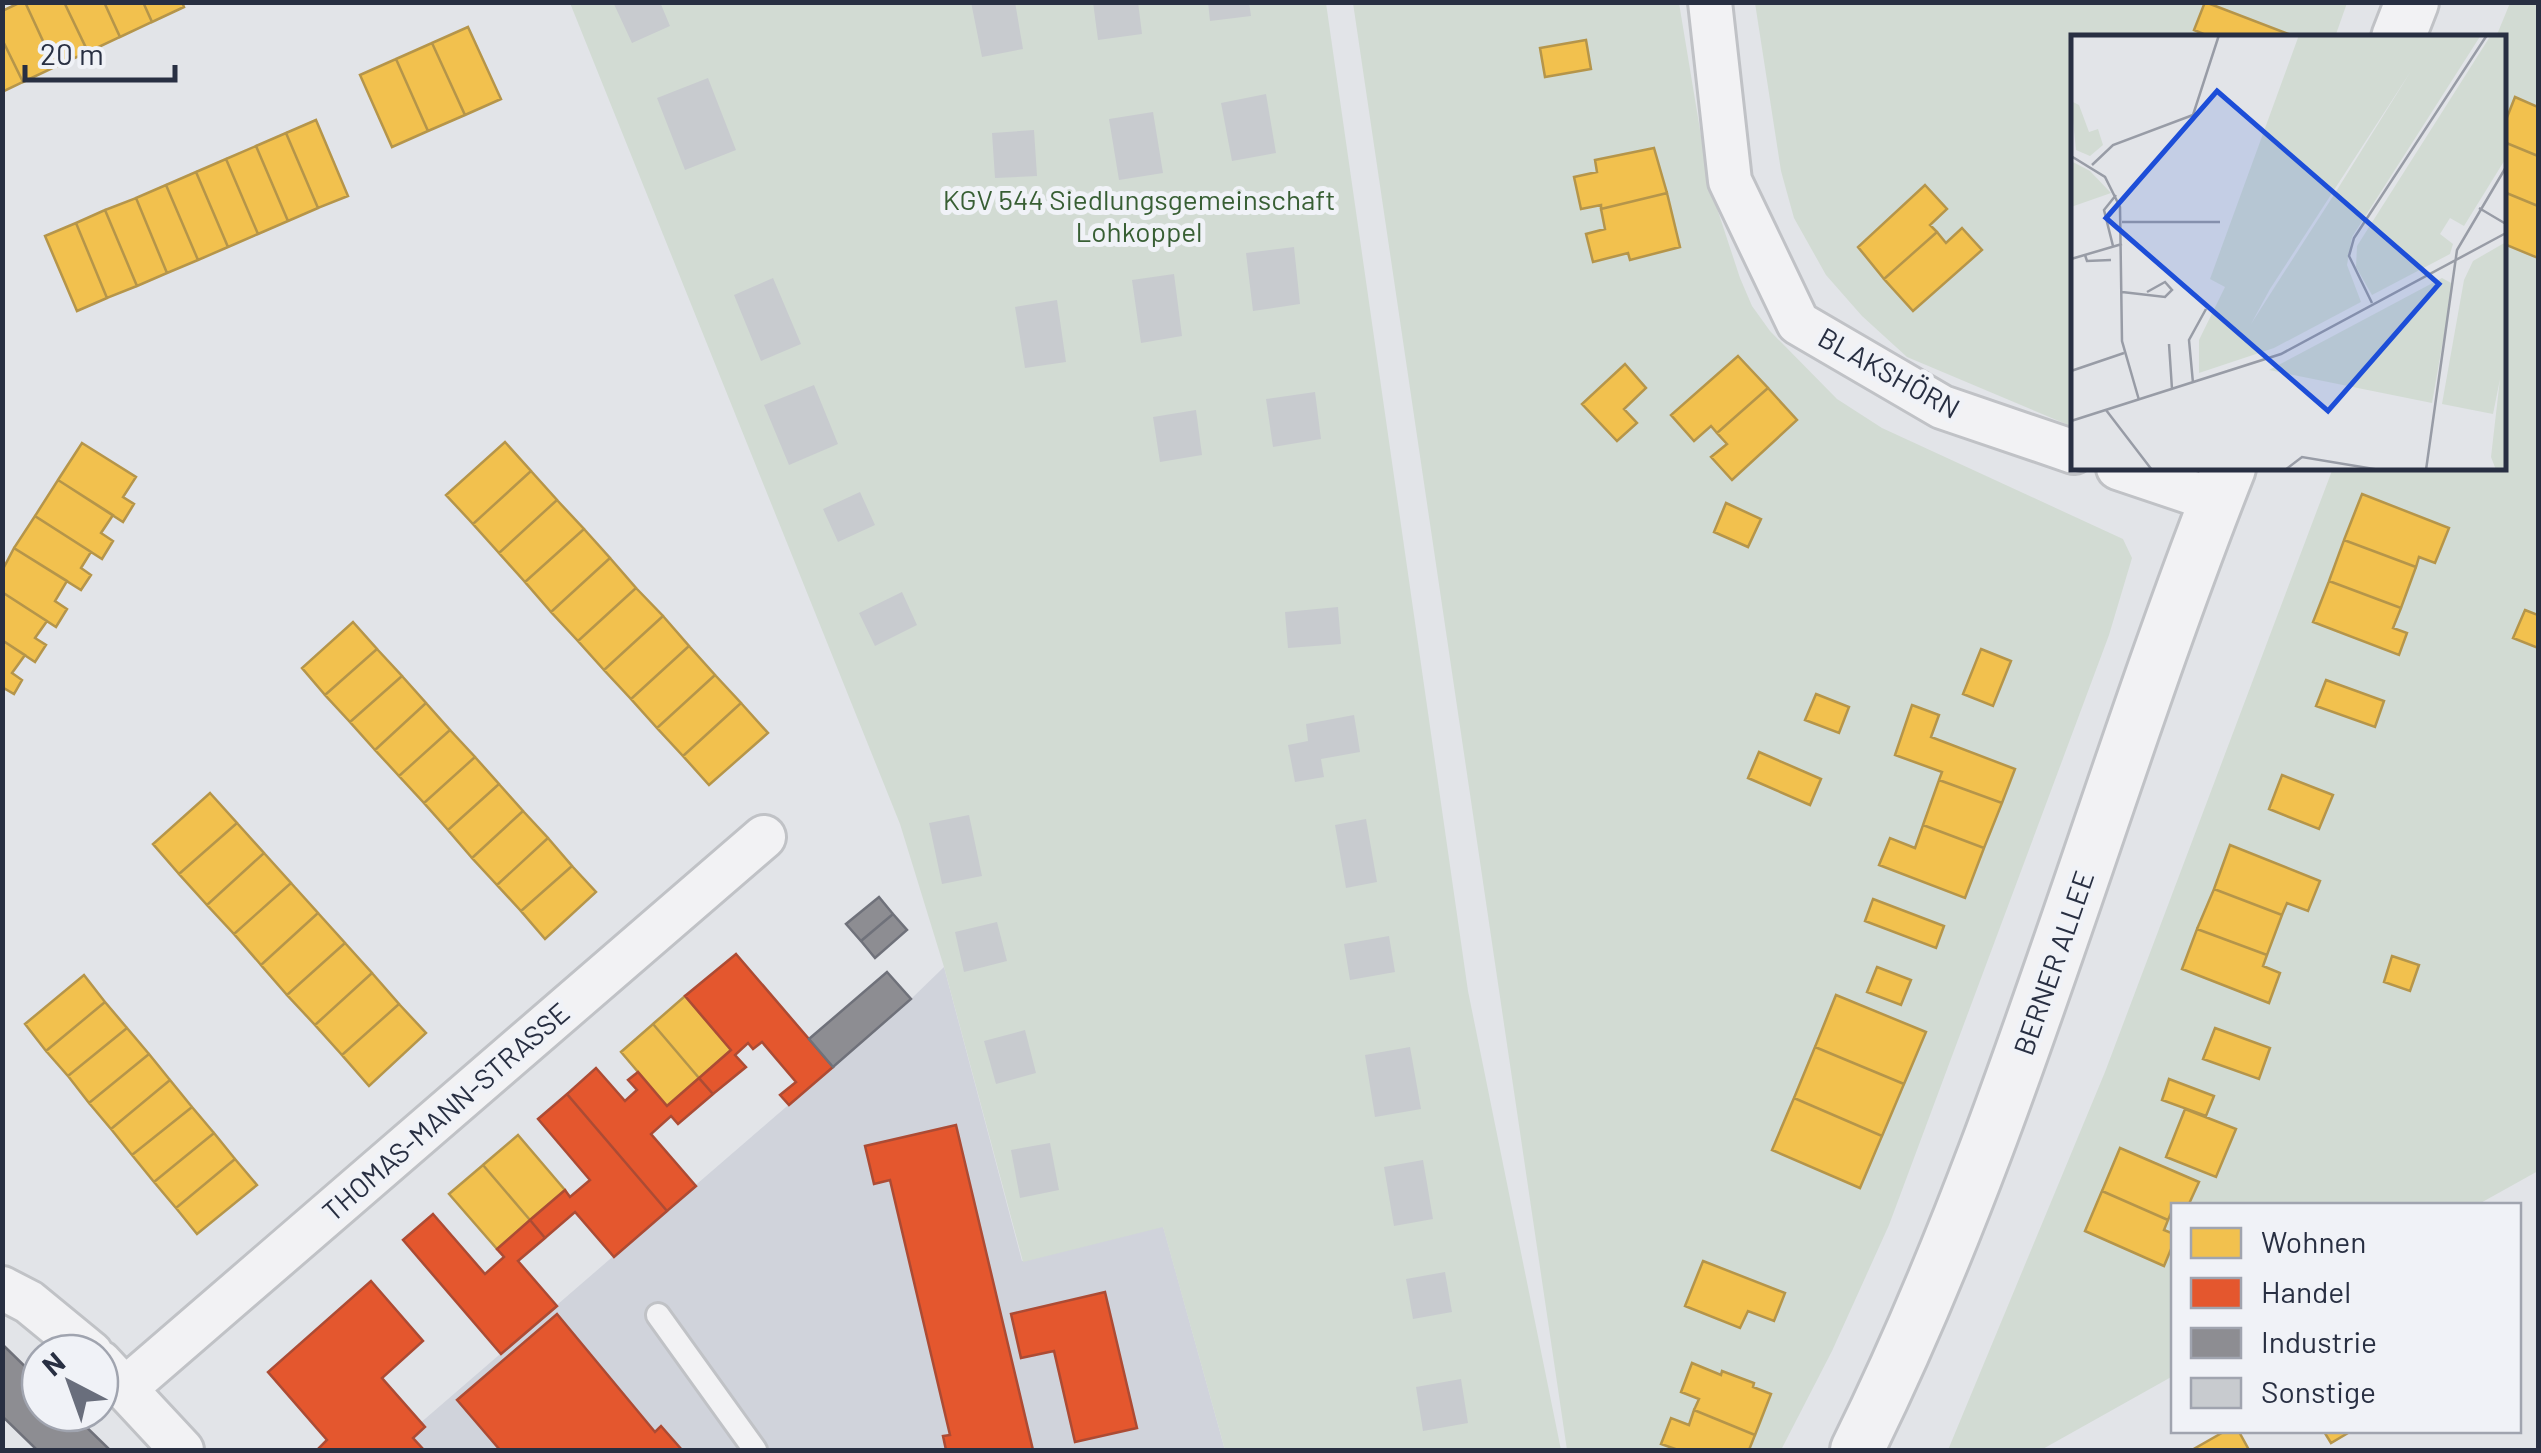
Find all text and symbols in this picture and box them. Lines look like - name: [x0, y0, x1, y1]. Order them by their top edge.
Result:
- scale bar: [25, 20, 175, 82]
- text: 20 m: [40, 35, 104, 71]
- inset map: [2071, 35, 2506, 470]
- park label: KGV 544 Siedlungsgemeinschaft Lohkoppel: [943, 182, 1335, 248]
- street label: BLAKSHÖRN: [1813, 319, 1966, 425]
- street label: BERNER ALLEE: [2006, 866, 2100, 1059]
- street label: THOMAS-MANN-STRASSE: [315, 995, 576, 1228]
- legend: [2171, 1203, 2521, 1433]
- text: Wohnen: [2261, 1223, 2367, 1259]
- text: Handel: [2261, 1273, 2351, 1309]
- text: Industrie: [2261, 1323, 2377, 1359]
- north arrow: [20, 1333, 120, 1433]
- text: N: [35, 1344, 71, 1382]
- text: Sonstige: [2261, 1373, 2376, 1409]

